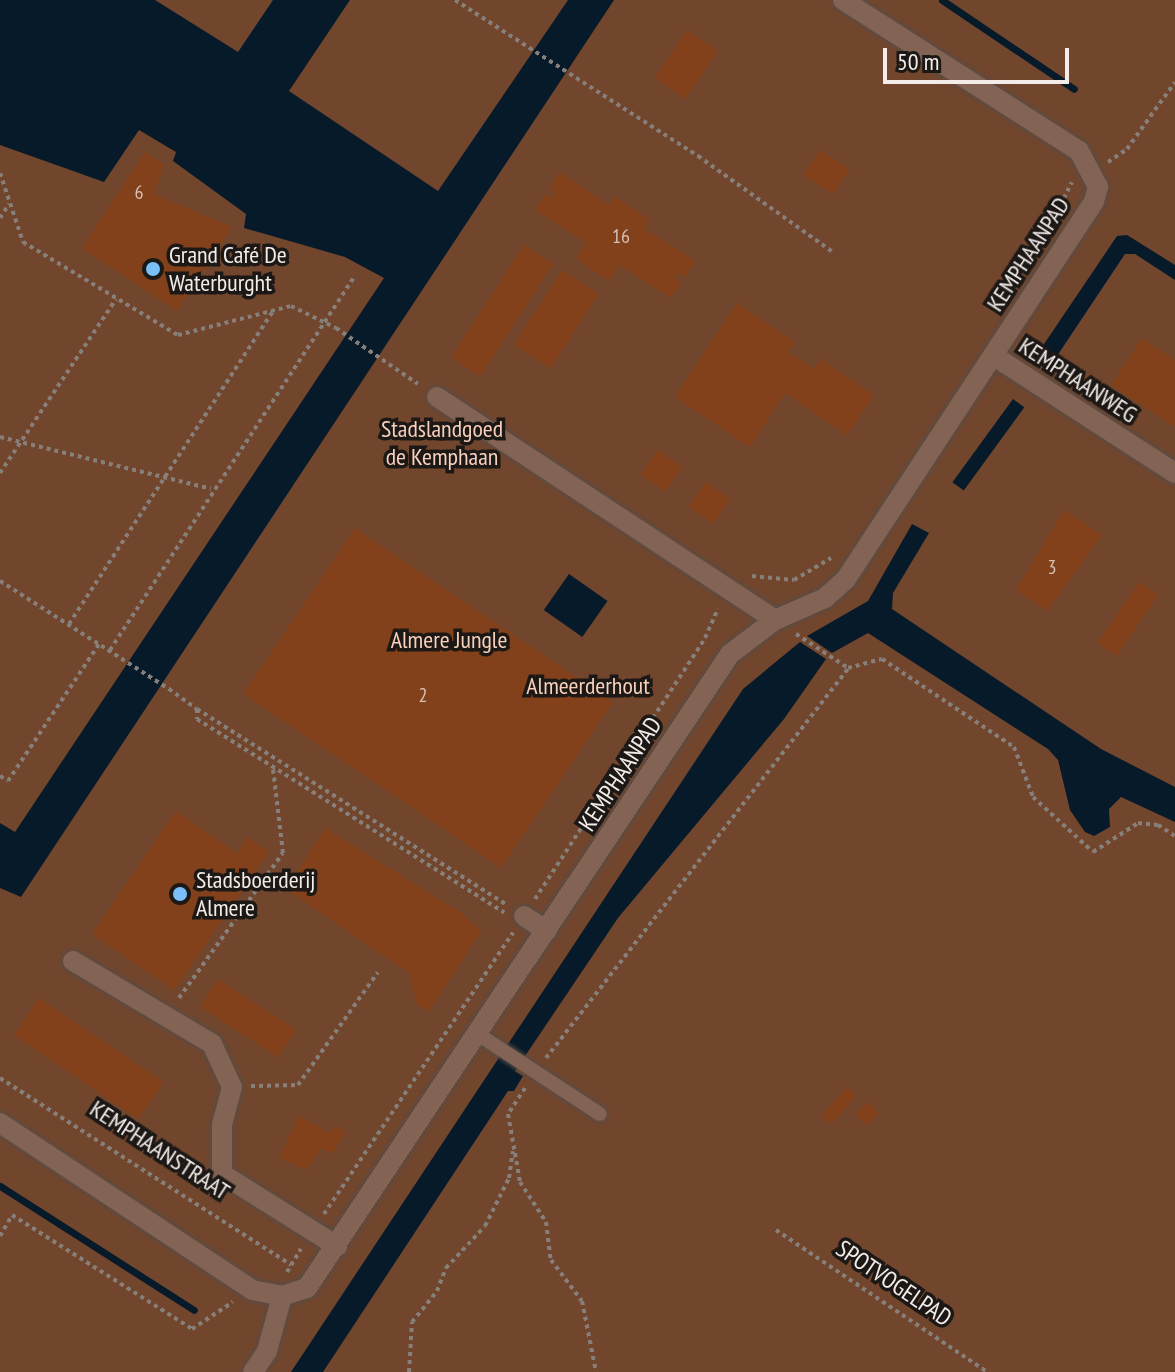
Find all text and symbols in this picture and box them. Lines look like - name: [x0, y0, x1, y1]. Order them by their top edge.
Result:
- scale bar: [887, 32, 1073, 82]
- text: 50 m: [897, 46, 939, 77]
- house number: 6: [135, 180, 143, 204]
- street label: KEMPHAANPAD: [980, 192, 1076, 316]
- house number: 16: [612, 224, 630, 248]
- place label: Grand Café De Waterburght: [169, 241, 287, 297]
- marker: Grand Café De Waterburght: [144, 260, 162, 278]
- street label: KEMPHAANWEG: [1014, 331, 1142, 429]
- park label: Stadslandgoed de Kemphaan: [381, 415, 503, 471]
- house number: 3: [1048, 555, 1056, 579]
- park label: Almere Jungle: [391, 626, 507, 654]
- park label: Almeerderhout: [526, 672, 650, 700]
- house number: 2: [419, 683, 427, 707]
- street label: KEMPHAANPAD: [572, 712, 668, 836]
- place label: Stadsboerderij Almere: [196, 866, 315, 922]
- marker: Stadsboerderij Almere: [171, 885, 189, 903]
- street label: KEMPHAANSTRAAT: [85, 1094, 235, 1206]
- street label: SPOTVOGELPAD: [831, 1234, 957, 1332]

